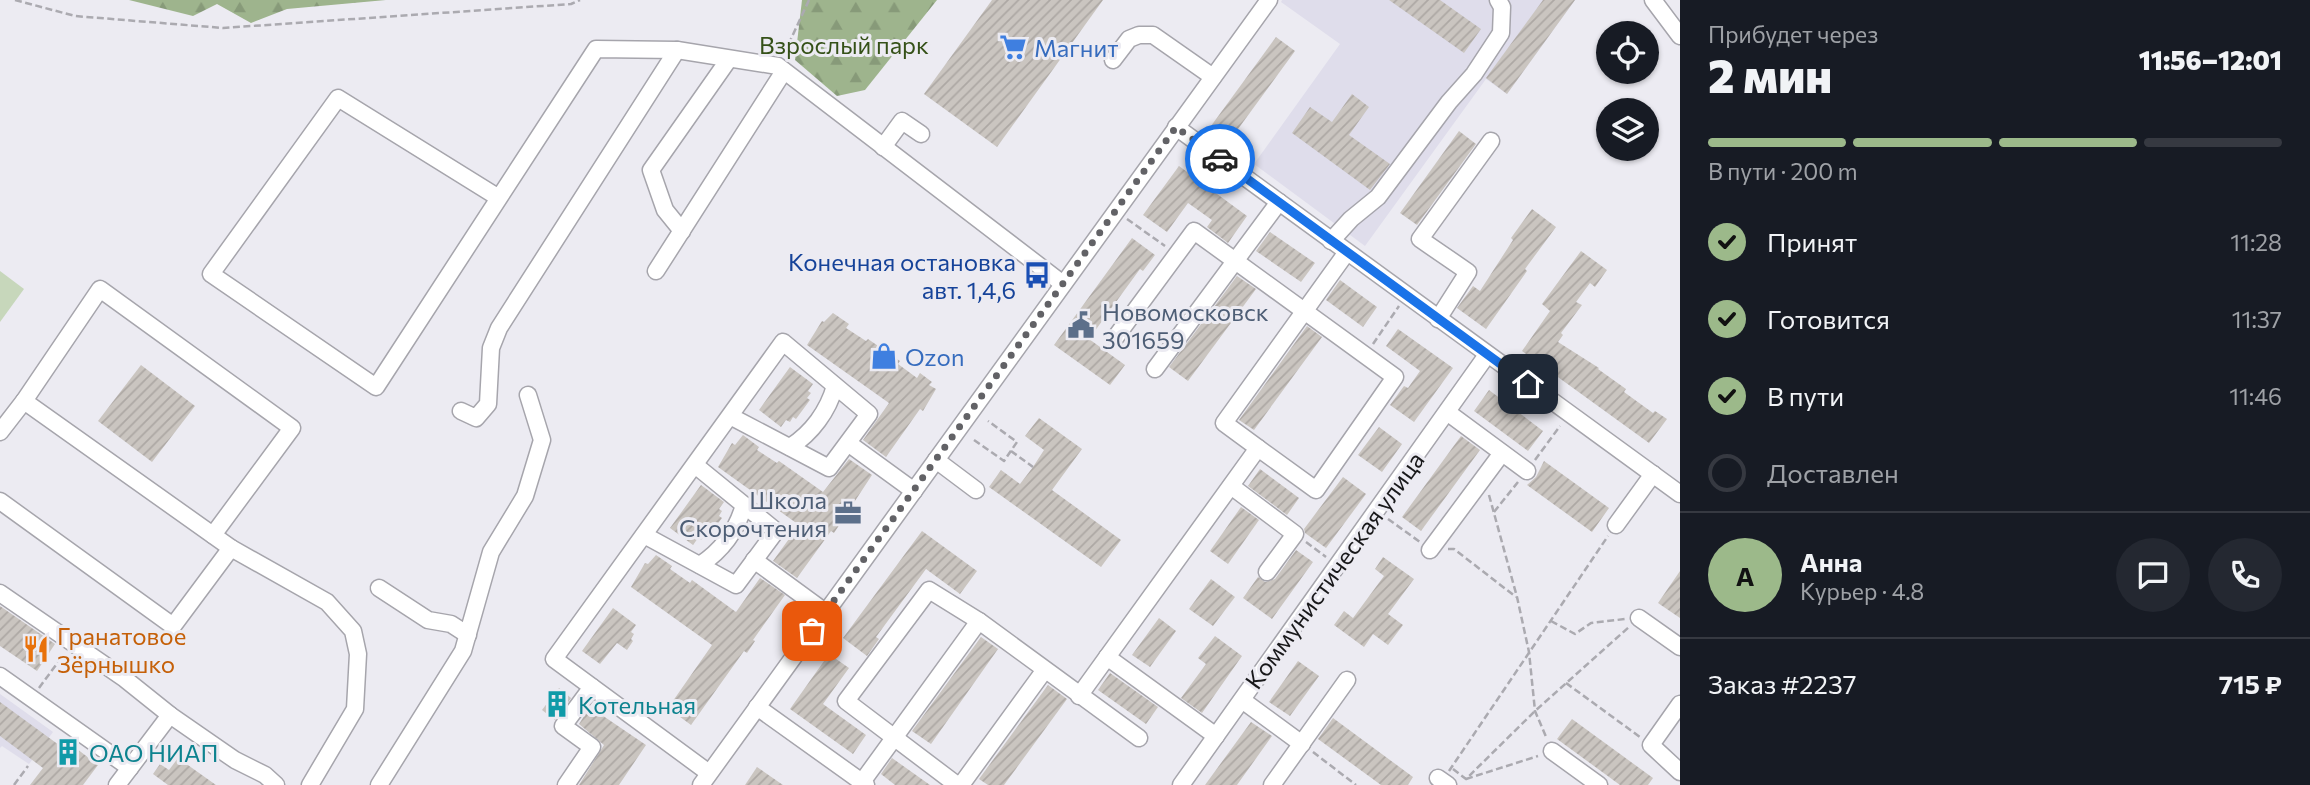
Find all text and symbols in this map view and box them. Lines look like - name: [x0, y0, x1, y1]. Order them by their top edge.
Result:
- text: Прибудет через: [1708, 20, 1878, 48]
- map controls: [1596, 21, 1659, 161]
- button: locate: [1596, 21, 1659, 84]
- park label: Взрослый парк: [759, 30, 929, 59]
- supermarket icon: Магнит: [998, 32, 1028, 62]
- place label: Магнит: [1034, 33, 1118, 62]
- text: 11:56–12:01: [2139, 44, 2282, 75]
- text: 2 мин: [1708, 46, 1832, 102]
- button: layers: [1596, 98, 1659, 161]
- courier: [1185, 124, 1255, 194]
- icon: car: [1201, 140, 1239, 178]
- text: В пути · 200 m: [1708, 157, 1858, 185]
- icon: check: [1708, 223, 1746, 261]
- text: Принят: [1767, 226, 1857, 257]
- text: 11:28: [2230, 228, 2282, 256]
- place label: Конечная остановка авт. 1,4,6: [788, 247, 1016, 304]
- bus stop icon: Конечная остановка авт. 1,4,6: [1022, 260, 1052, 290]
- place label: Новомосковск 301659: [1102, 297, 1269, 354]
- icon: check: [1708, 300, 1746, 338]
- text: Готовится: [1767, 303, 1890, 334]
- text: 11:37: [2232, 305, 2282, 333]
- public building icon: Новомосковск 301659: [1066, 310, 1096, 340]
- shop icon: Ozon: [869, 341, 899, 371]
- place label: Ozon: [905, 342, 965, 371]
- pin: [1498, 354, 1558, 414]
- icon: home: [1509, 365, 1547, 403]
- icon: check: [1708, 377, 1746, 415]
- text: В пути: [1767, 380, 1844, 411]
- text: 11:46: [2229, 382, 2282, 410]
- street label: Коммунистическая улица: [1238, 446, 1430, 694]
- text: Доставлен: [1767, 457, 1899, 488]
- place label: Школа Скорочтения: [679, 485, 827, 542]
- office icon: Школа Скорочтения: [833, 498, 863, 528]
- button: chat: [2116, 538, 2190, 612]
- button: phone: [2208, 538, 2282, 612]
- text: Анна: [1800, 546, 1862, 577]
- text: А: [1736, 560, 1754, 591]
- text: Курьер · 4.8: [1800, 577, 1924, 605]
- pin: [782, 601, 842, 661]
- icon: bag: [793, 612, 831, 650]
- place label: Гранатовое Зёрнышко: [57, 621, 186, 678]
- restaurant icon: Гранатовое Зёрнышко: [21, 634, 51, 664]
- text: Заказ #2237: [1708, 668, 1856, 699]
- text: 715 ₽: [2219, 668, 2282, 699]
- building icon: Котельная: [542, 689, 572, 719]
- place label: Котельная: [578, 690, 696, 719]
- building icon: ОАО НИАП: [53, 737, 83, 767]
- place label: ОАО НИАП: [89, 738, 219, 767]

